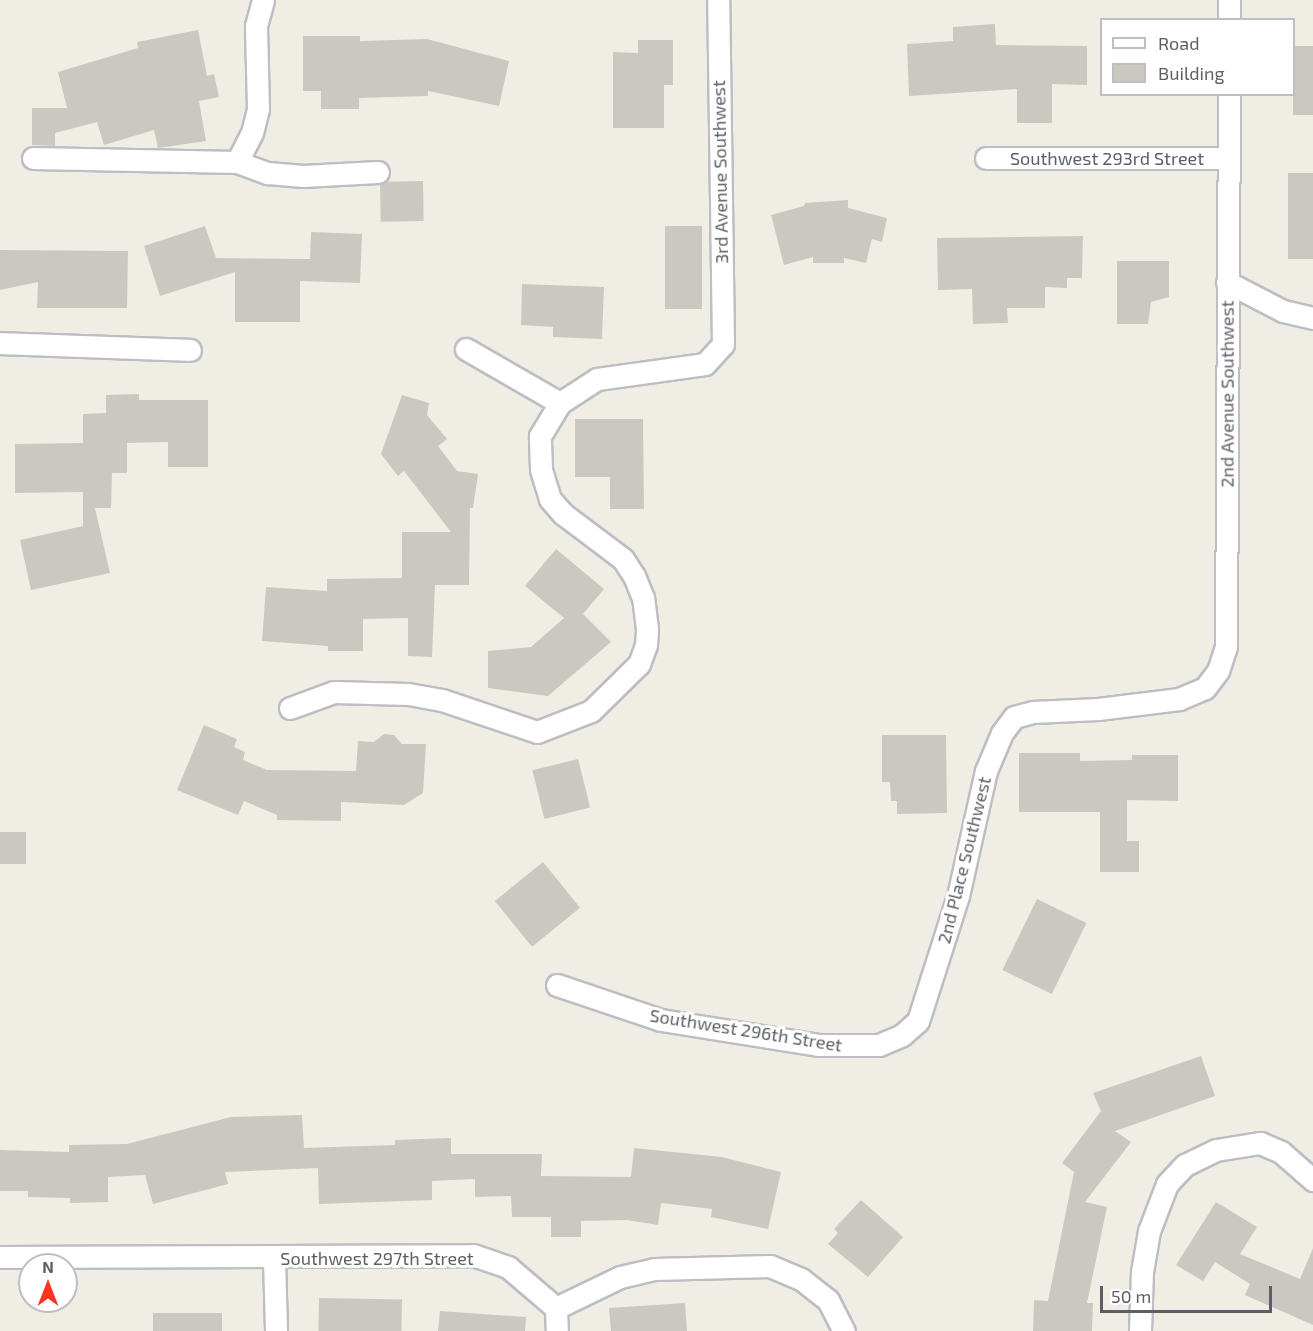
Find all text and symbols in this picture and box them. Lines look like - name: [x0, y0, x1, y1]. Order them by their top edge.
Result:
- legend: [1100, 18, 1295, 96]
- text: Road: [1158, 32, 1199, 54]
- text: Building: [1158, 62, 1225, 84]
- street label: 3rd Avenue Southwest: [708, 80, 732, 264]
- street label: Southwest 293rd Street: [1010, 147, 1204, 169]
- street label: 2nd Avenue Southwest: [1216, 300, 1238, 488]
- street label: 2nd Place Southwest: [933, 774, 995, 946]
- street label: Southwest 296th Street: [648, 1004, 844, 1056]
- street label: Southwest 297th Street: [280, 1247, 474, 1269]
- north arrow: [18, 1253, 78, 1313]
- text: N: [42, 1257, 54, 1276]
- scale bar: [1103, 1274, 1276, 1312]
- text: 50 m: [1111, 1285, 1151, 1307]

